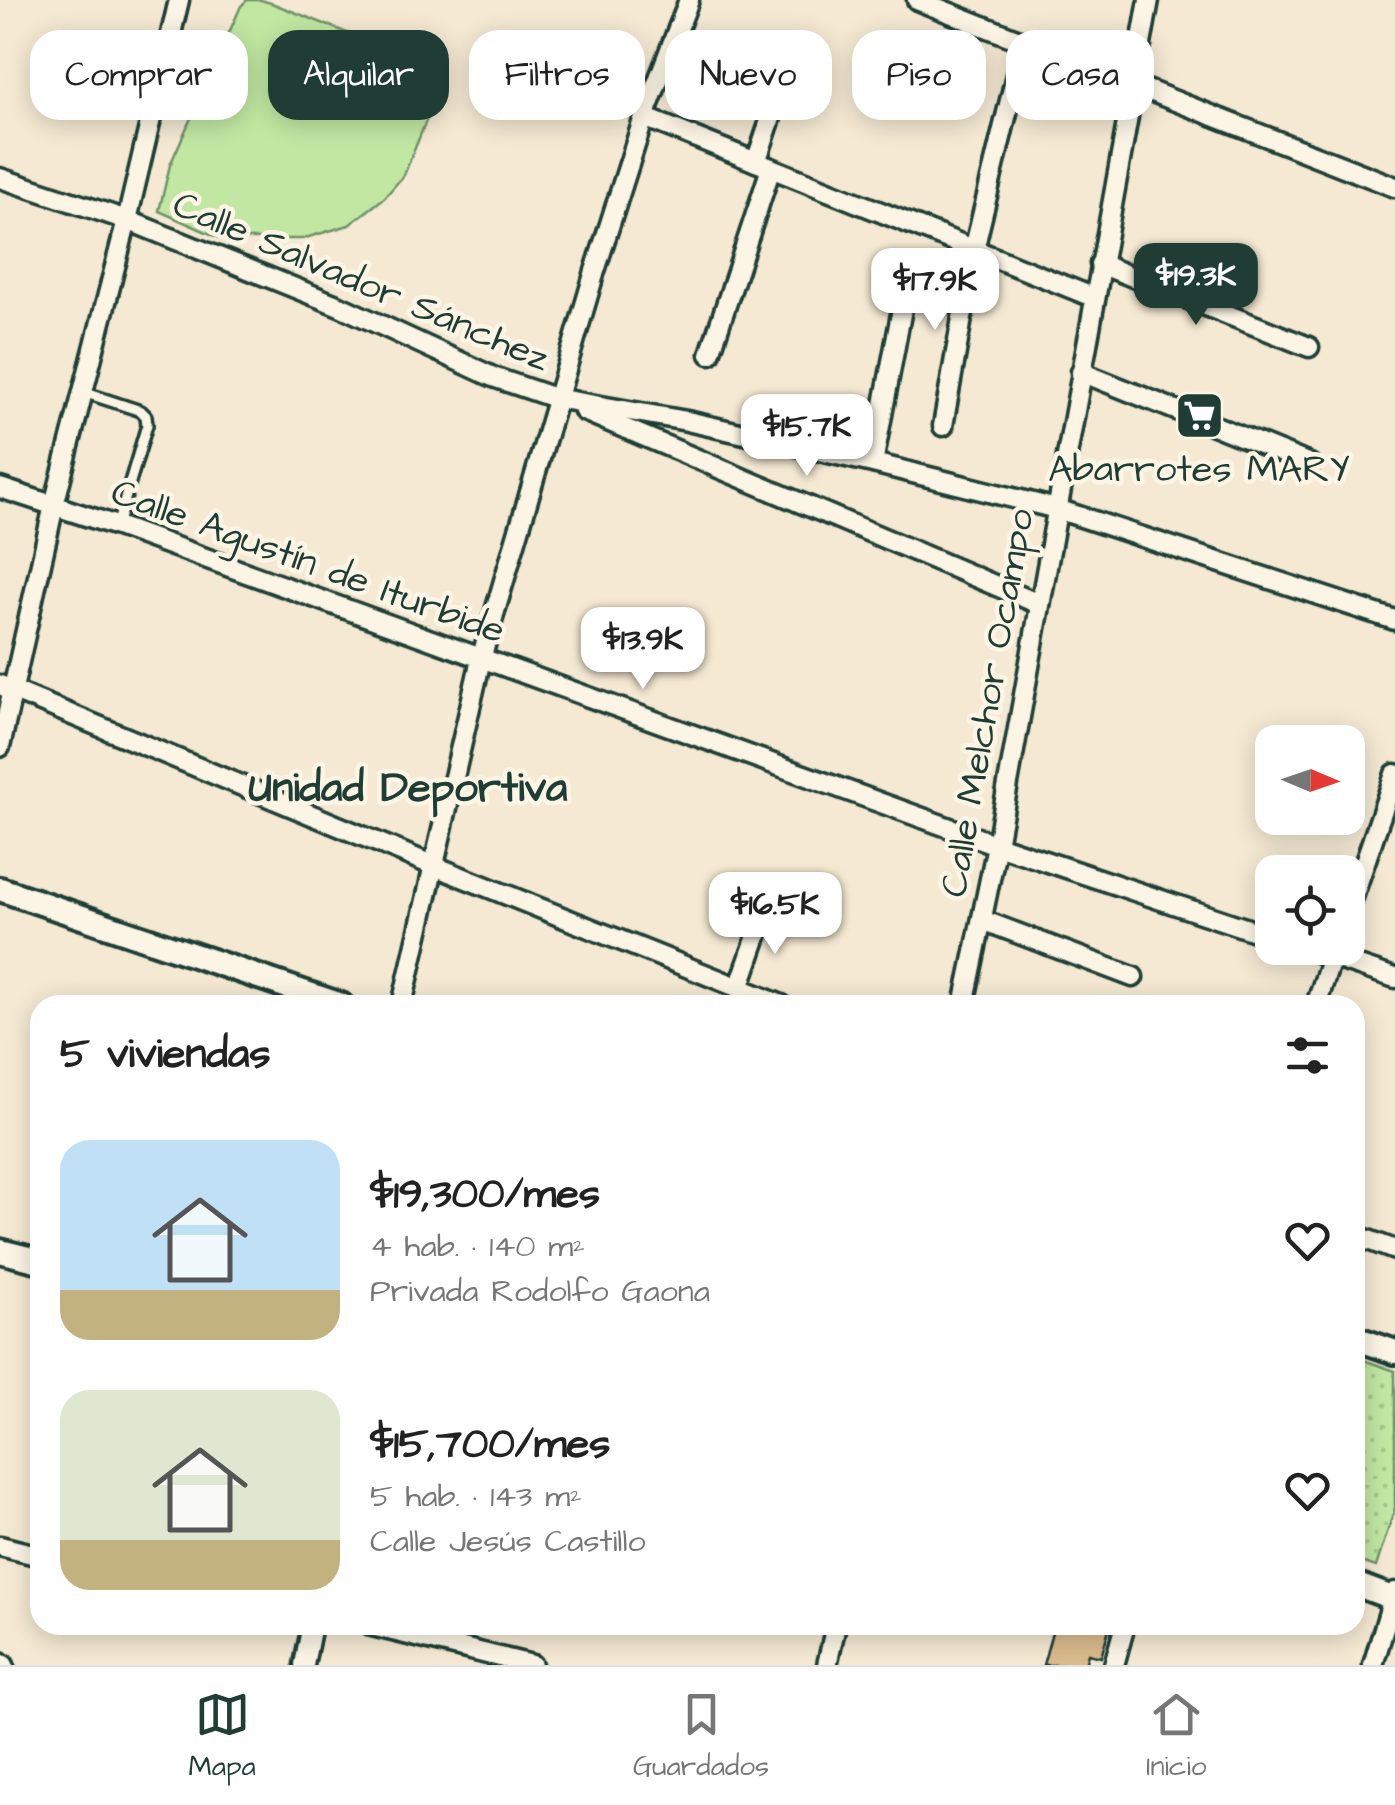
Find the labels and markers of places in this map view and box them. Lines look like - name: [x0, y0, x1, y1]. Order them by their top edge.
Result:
- pin: $19.3K: [1115, 243, 1277, 328]
- pin: $17.9K: [854, 248, 1016, 333]
- supermarket icon: Abarrotes MARY: [1173, 390, 1225, 442]
- pin: $15.7K: [726, 394, 888, 479]
- place label: Abarrotes MARY: [1048, 444, 1350, 496]
- pin: $13.9K: [562, 607, 724, 692]
- pin: $16.5K: [694, 872, 856, 957]

